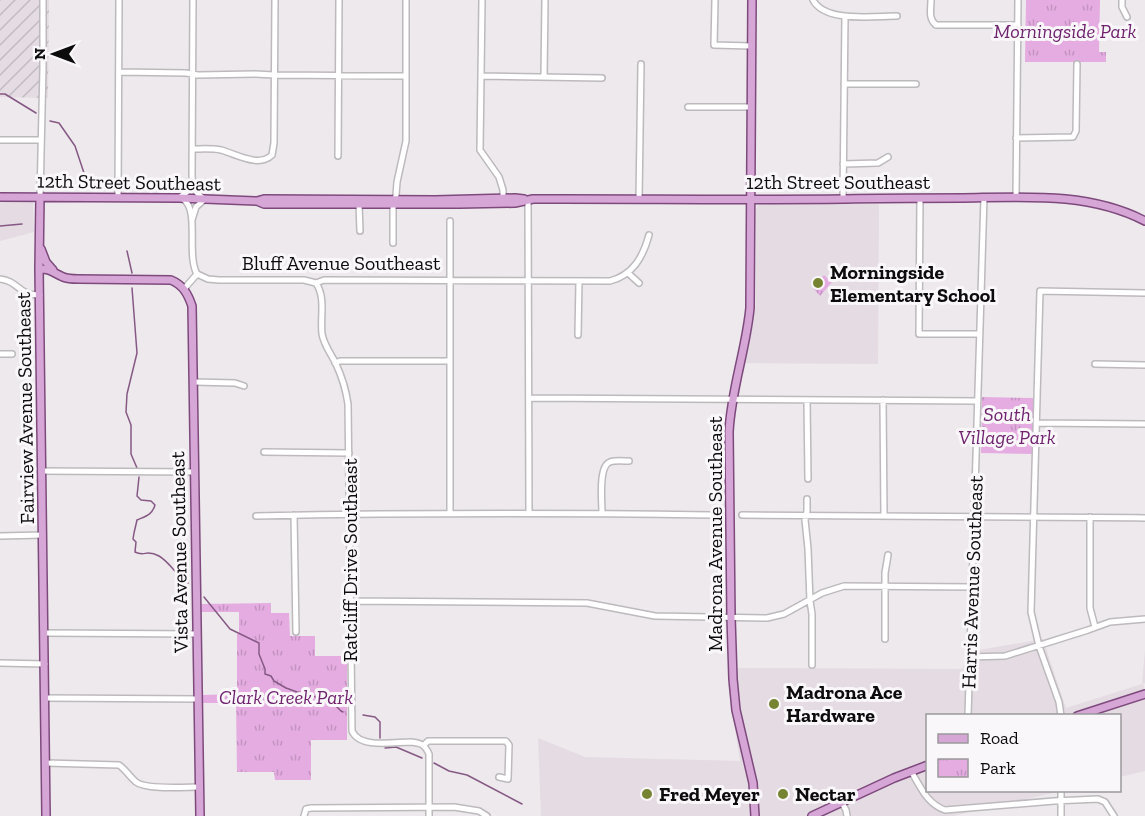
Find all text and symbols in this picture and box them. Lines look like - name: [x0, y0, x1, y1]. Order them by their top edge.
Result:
- park label: Morningside Park: [994, 19, 1137, 43]
- north arrow: [24, 24, 84, 84]
- text: N: [30, 48, 49, 60]
- street label: 12th Street Southeast: [37, 168, 222, 196]
- street label: 12th Street Southeast: [746, 170, 931, 194]
- street label: Bluff Avenue Southeast: [242, 251, 441, 275]
- place label: Morningside Elementary School: [830, 260, 996, 307]
- marker: Morningside Elementary School: [811, 276, 825, 290]
- street label: Fairview Avenue Southeast: [11, 291, 39, 524]
- park label: South Village Park: [958, 402, 1056, 449]
- street label: Madrona Avenue Southeast: [703, 416, 727, 652]
- street label: Vista Avenue Southeast: [165, 450, 193, 654]
- street label: Ratcliff Drive Southeast: [338, 457, 362, 662]
- street label: Harris Avenue Southeast: [956, 474, 988, 689]
- place label: Madrona Ace Hardware: [786, 680, 903, 727]
- park label: Clark Creek Park: [219, 685, 353, 709]
- marker: Madrona Ace Hardware: [767, 697, 781, 711]
- legend: [926, 714, 1121, 792]
- text: Road: [980, 727, 1019, 749]
- text: Park: [980, 757, 1016, 779]
- place label: Fred Meyer: [659, 782, 760, 806]
- place label: Nectar: [795, 782, 856, 806]
- marker: Fred Meyer: [640, 787, 654, 801]
- marker: Nectar: [776, 787, 790, 801]

